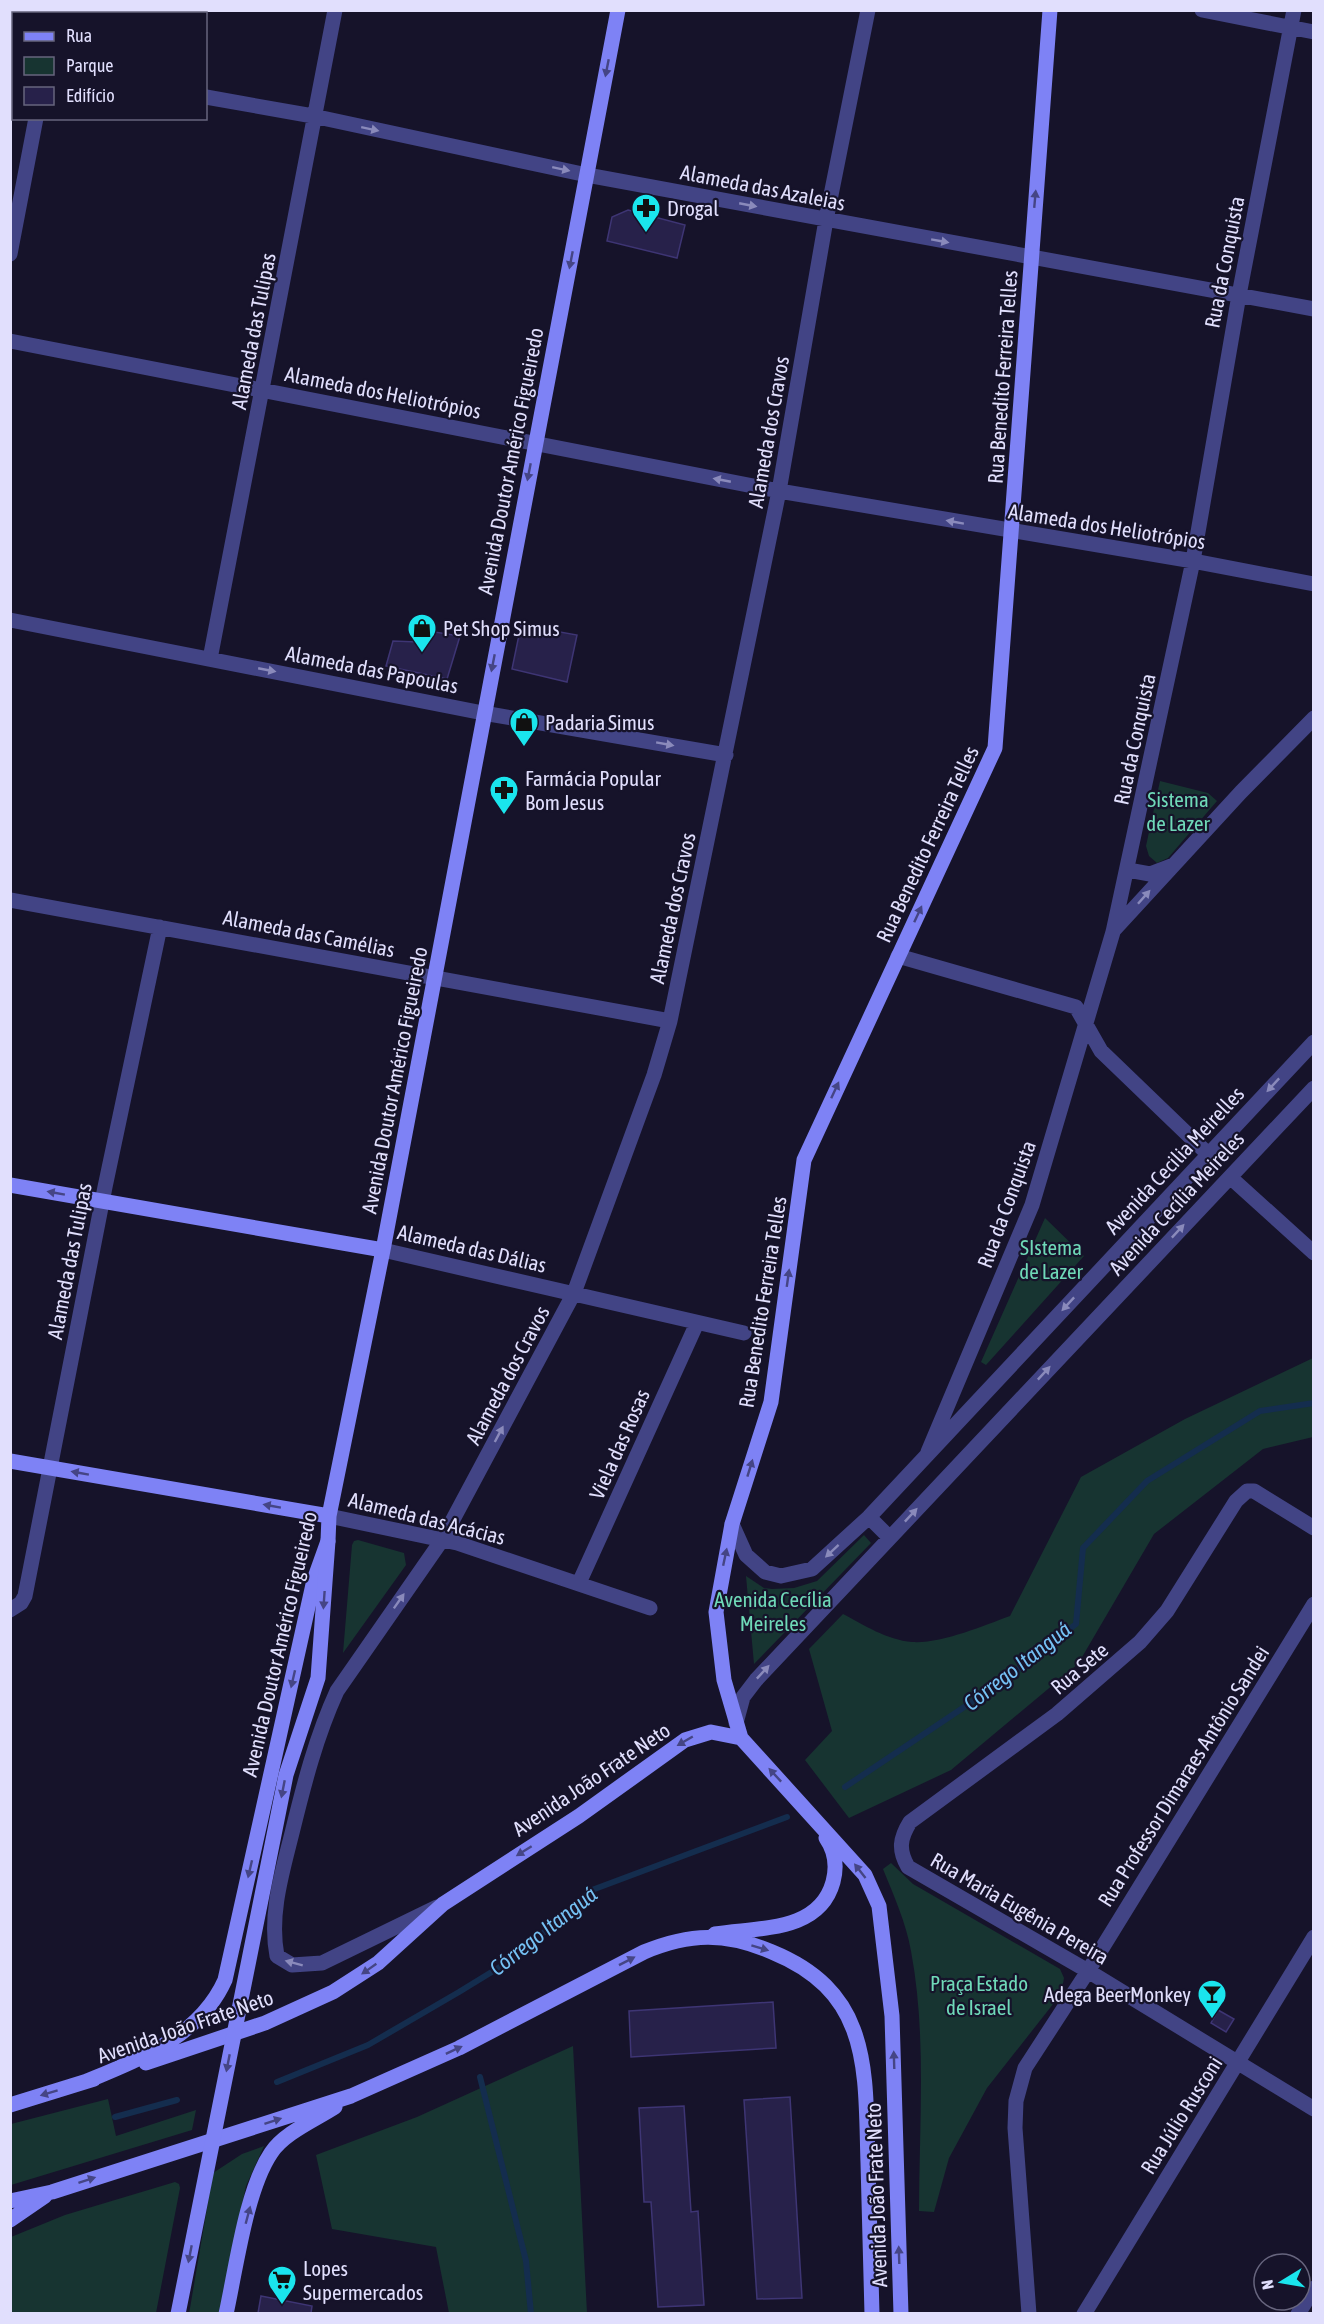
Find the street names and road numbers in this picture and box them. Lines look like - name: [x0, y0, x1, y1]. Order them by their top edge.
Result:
- street label: Alameda das Azaleias: [679, 159, 847, 215]
- street label: Rua da Conquista: [1199, 194, 1249, 330]
- street label: Alameda das Tulipas: [226, 251, 280, 411]
- street label: Rua Benedito Ferreira Telles: [983, 269, 1021, 485]
- street label: Avenida Doutor Américo Figueiredo: [472, 326, 548, 596]
- street label: Alameda dos Cravos: [743, 354, 793, 510]
- street label: Alameda dos Heliotrópios: [283, 361, 483, 423]
- street label: Alameda dos Heliotrópios: [1007, 499, 1207, 553]
- street label: Alameda das Papoulas: [284, 641, 460, 697]
- street label: Rua da Conquista: [1108, 671, 1160, 807]
- street label: Rua Benedito Ferreira Telles: [871, 742, 983, 946]
- street label: Alameda dos Cravos: [644, 830, 700, 986]
- street label: Alameda das Camélias: [221, 905, 397, 961]
- street label: Avenida Doutor Américo Figueiredo: [356, 945, 432, 1215]
- street label: Avenida Cecilia Meirelles: [1100, 1081, 1248, 1239]
- street label: Avenida Cecília Meireles: [1104, 1126, 1248, 1280]
- street label: Rua da Conquista: [972, 1137, 1040, 1271]
- street label: Alameda das Tulipas: [42, 1181, 96, 1341]
- street label: Rua Benedito Ferreira Telles: [733, 1195, 791, 1409]
- street label: Alameda das Dálias: [395, 1219, 549, 1277]
- street label: Alameda dos Cravos: [460, 1302, 554, 1448]
- street label: Viela das Rosas: [584, 1385, 654, 1503]
- street label: Alameda das Acácias: [346, 1487, 508, 1549]
- street label: Avenida Doutor Américo Figueiredo: [237, 1509, 321, 1779]
- street label: Rua Sete: [1046, 1637, 1112, 1699]
- street label: Rua Professor Dimaraes Antônio Sandei: [1093, 1641, 1273, 1911]
- street label: Avenida João Frate Neto: [508, 1717, 674, 1841]
- street label: Rua Maria Eugênia Pereira: [927, 1847, 1113, 1969]
- street label: Avenida João Frate Neto: [94, 1985, 276, 2067]
- street label: Rua Júlio Rusconi: [1135, 2052, 1227, 2178]
- street label: Avenida João Frate Neto: [861, 2102, 891, 2288]

